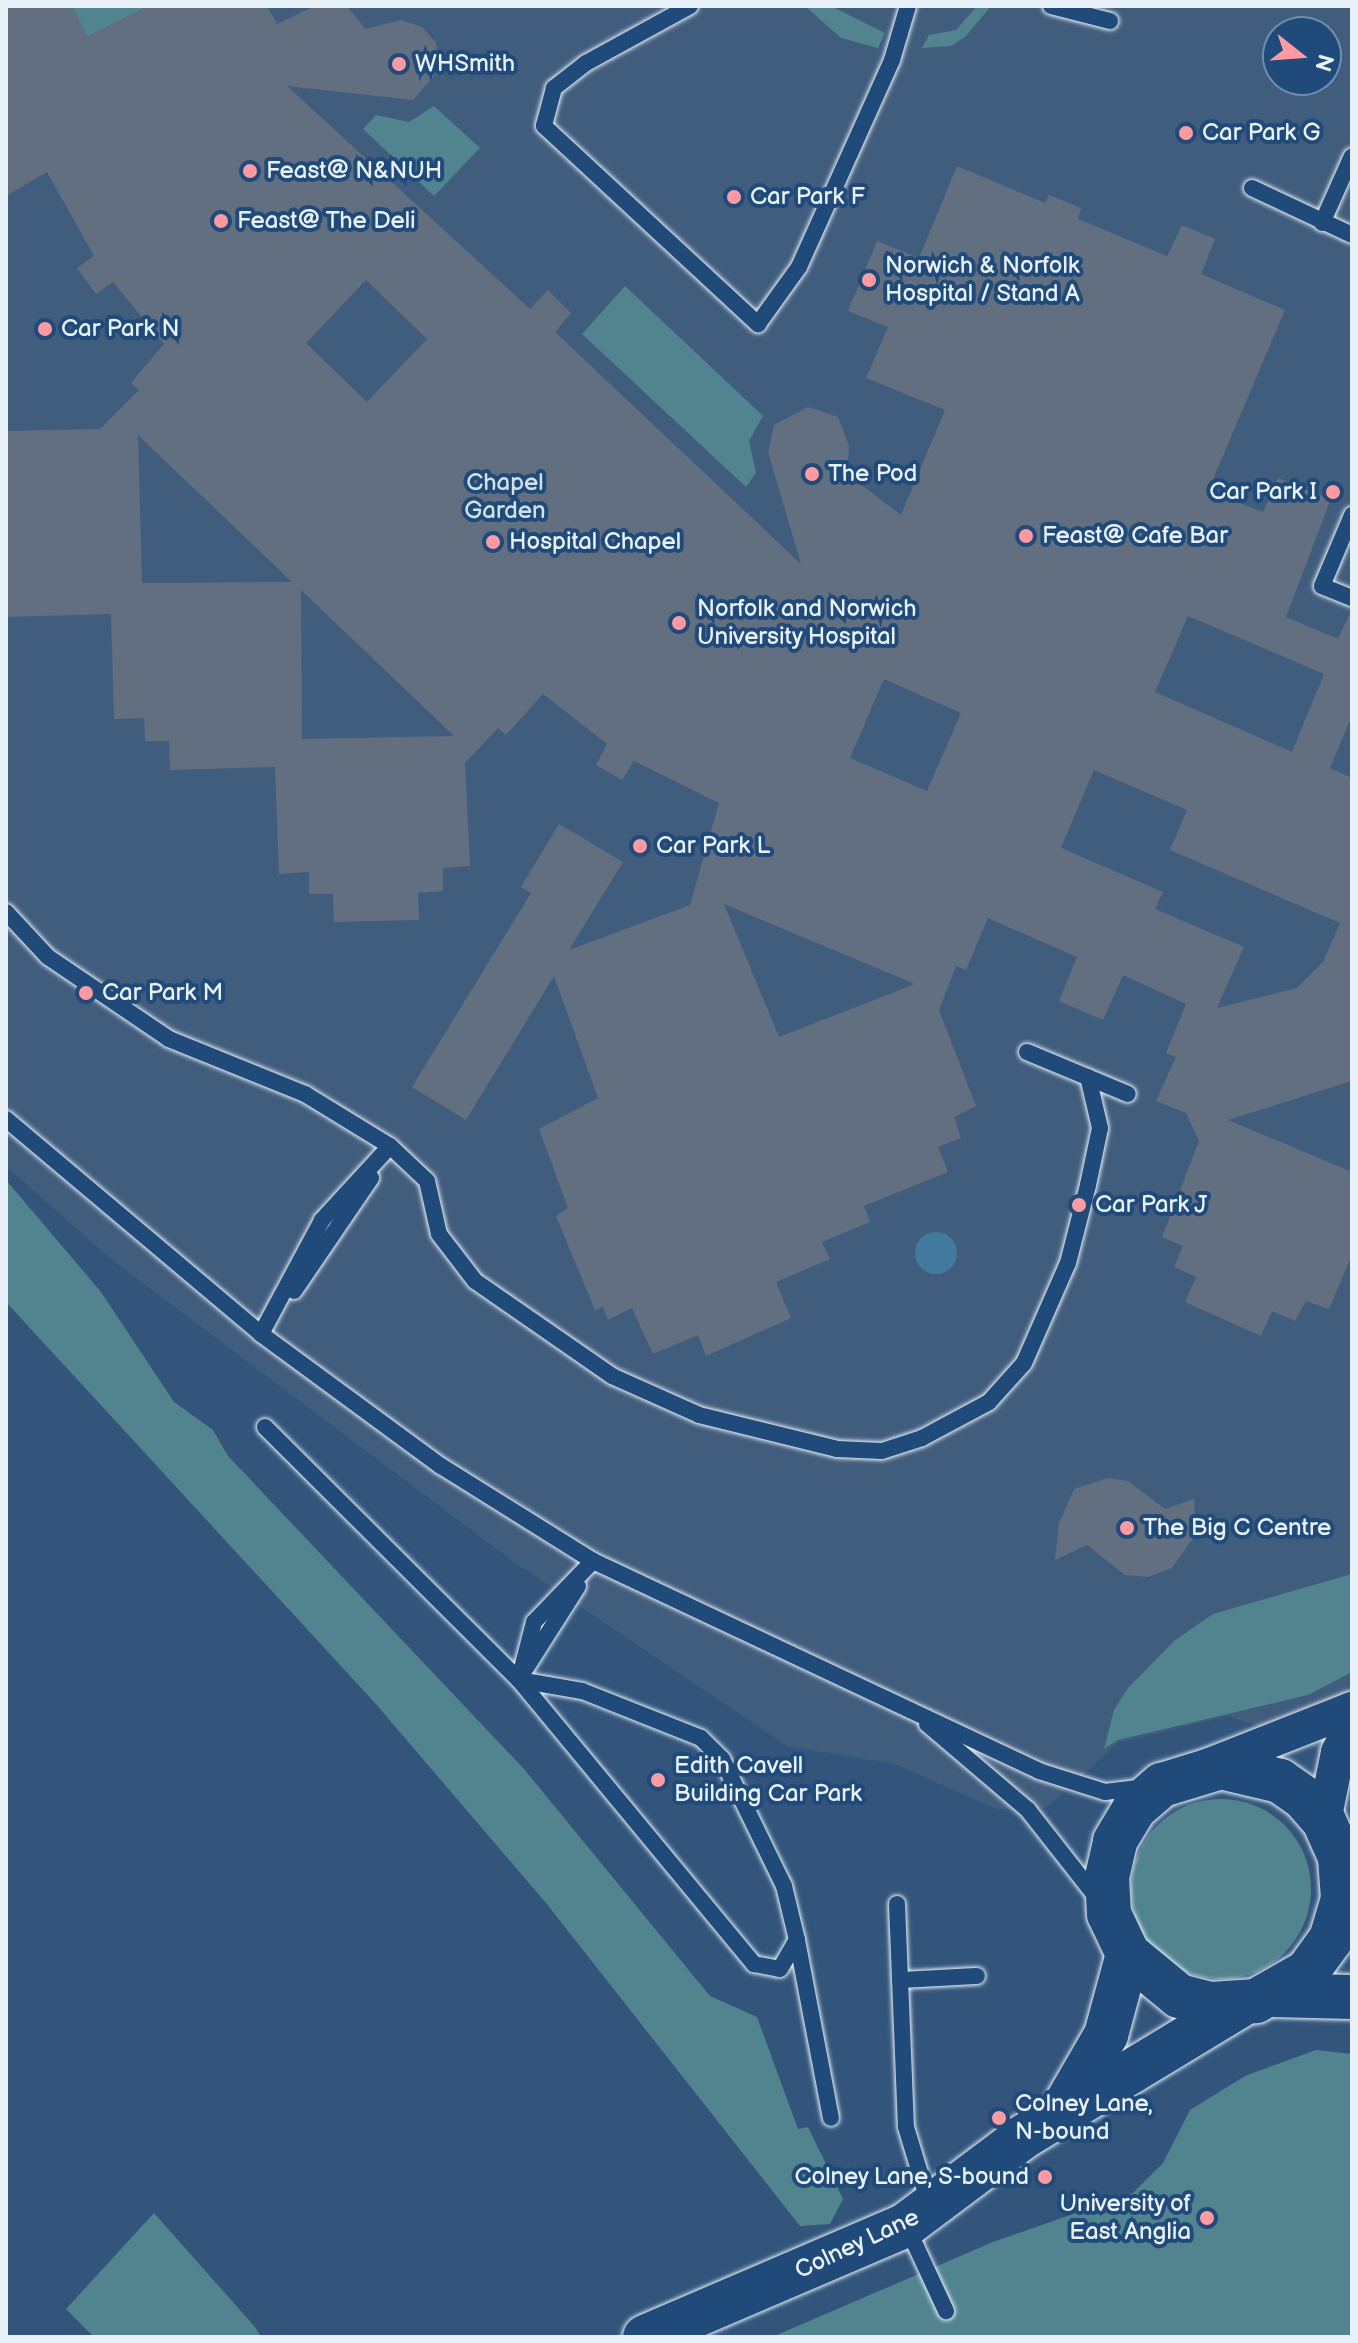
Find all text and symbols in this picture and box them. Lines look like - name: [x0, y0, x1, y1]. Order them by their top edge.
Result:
- north arrow: [1262, 16, 1342, 96]
- place label: WHSmith: [415, 50, 515, 78]
- text: N: [1308, 51, 1339, 74]
- marker: WHSmith: [390, 55, 408, 73]
- place label: Car Park G: [1202, 119, 1320, 147]
- marker: Car Park G: [1177, 124, 1195, 142]
- place label: Feast@ N&NUH: [266, 157, 442, 185]
- marker: Feast@ N&NUH: [241, 162, 259, 180]
- place label: Car Park F: [750, 183, 865, 211]
- marker: Car Park F: [725, 188, 743, 206]
- place label: Feast@ The Deli: [237, 207, 416, 235]
- marker: Feast@ The Deli: [212, 212, 230, 230]
- place label: Norwich & Norfolk Hospital / Stand A: [885, 252, 1080, 308]
- marker: Norwich & Norfolk Hospital / Stand A: [860, 271, 878, 289]
- place label: Car Park N: [61, 315, 179, 343]
- marker: Car Park N: [36, 320, 54, 338]
- place label: The Pod: [828, 460, 917, 488]
- marker: The Pod: [803, 465, 821, 483]
- park label: Chapel Garden: [464, 469, 546, 525]
- place label: Car Park I: [1209, 478, 1317, 506]
- marker: Car Park I: [1324, 483, 1342, 501]
- place label: Feast@ Cafe Bar: [1042, 522, 1228, 550]
- marker: Feast@ Cafe Bar: [1017, 527, 1035, 545]
- place label: Hospital Chapel: [509, 528, 681, 556]
- marker: Hospital Chapel: [484, 533, 502, 551]
- place label: Norfolk and Norwich University Hospital: [697, 595, 917, 651]
- marker: Norfolk and Norwich University Hospital: [668, 612, 690, 634]
- place label: Car Park L: [656, 832, 770, 860]
- marker: Car Park L: [631, 837, 649, 855]
- place label: Car Park M: [102, 979, 223, 1007]
- marker: Car Park M: [77, 984, 95, 1002]
- place label: Car Park J: [1095, 1191, 1208, 1219]
- marker: Car Park J: [1070, 1196, 1088, 1214]
- place label: The Big C Centre: [1143, 1514, 1331, 1542]
- marker: The Big C Centre: [1118, 1519, 1136, 1537]
- place label: Edith Cavell Building Car Park: [674, 1752, 862, 1808]
- marker: Edith Cavell Building Car Park: [649, 1771, 667, 1789]
- place label: Colney Lane, N-bound: [1015, 2090, 1154, 2146]
- marker: Colney Lane, N-bound: [990, 2109, 1008, 2127]
- place label: Colney Lane, S-bound: [792, 2163, 1029, 2191]
- marker: Colney Lane, S-bound: [1036, 2168, 1054, 2186]
- place label: University of East Anglia: [1058, 2190, 1191, 2246]
- street label: Colney Lane: [790, 2202, 924, 2286]
- marker: University of East Anglia: [1198, 2209, 1216, 2227]

